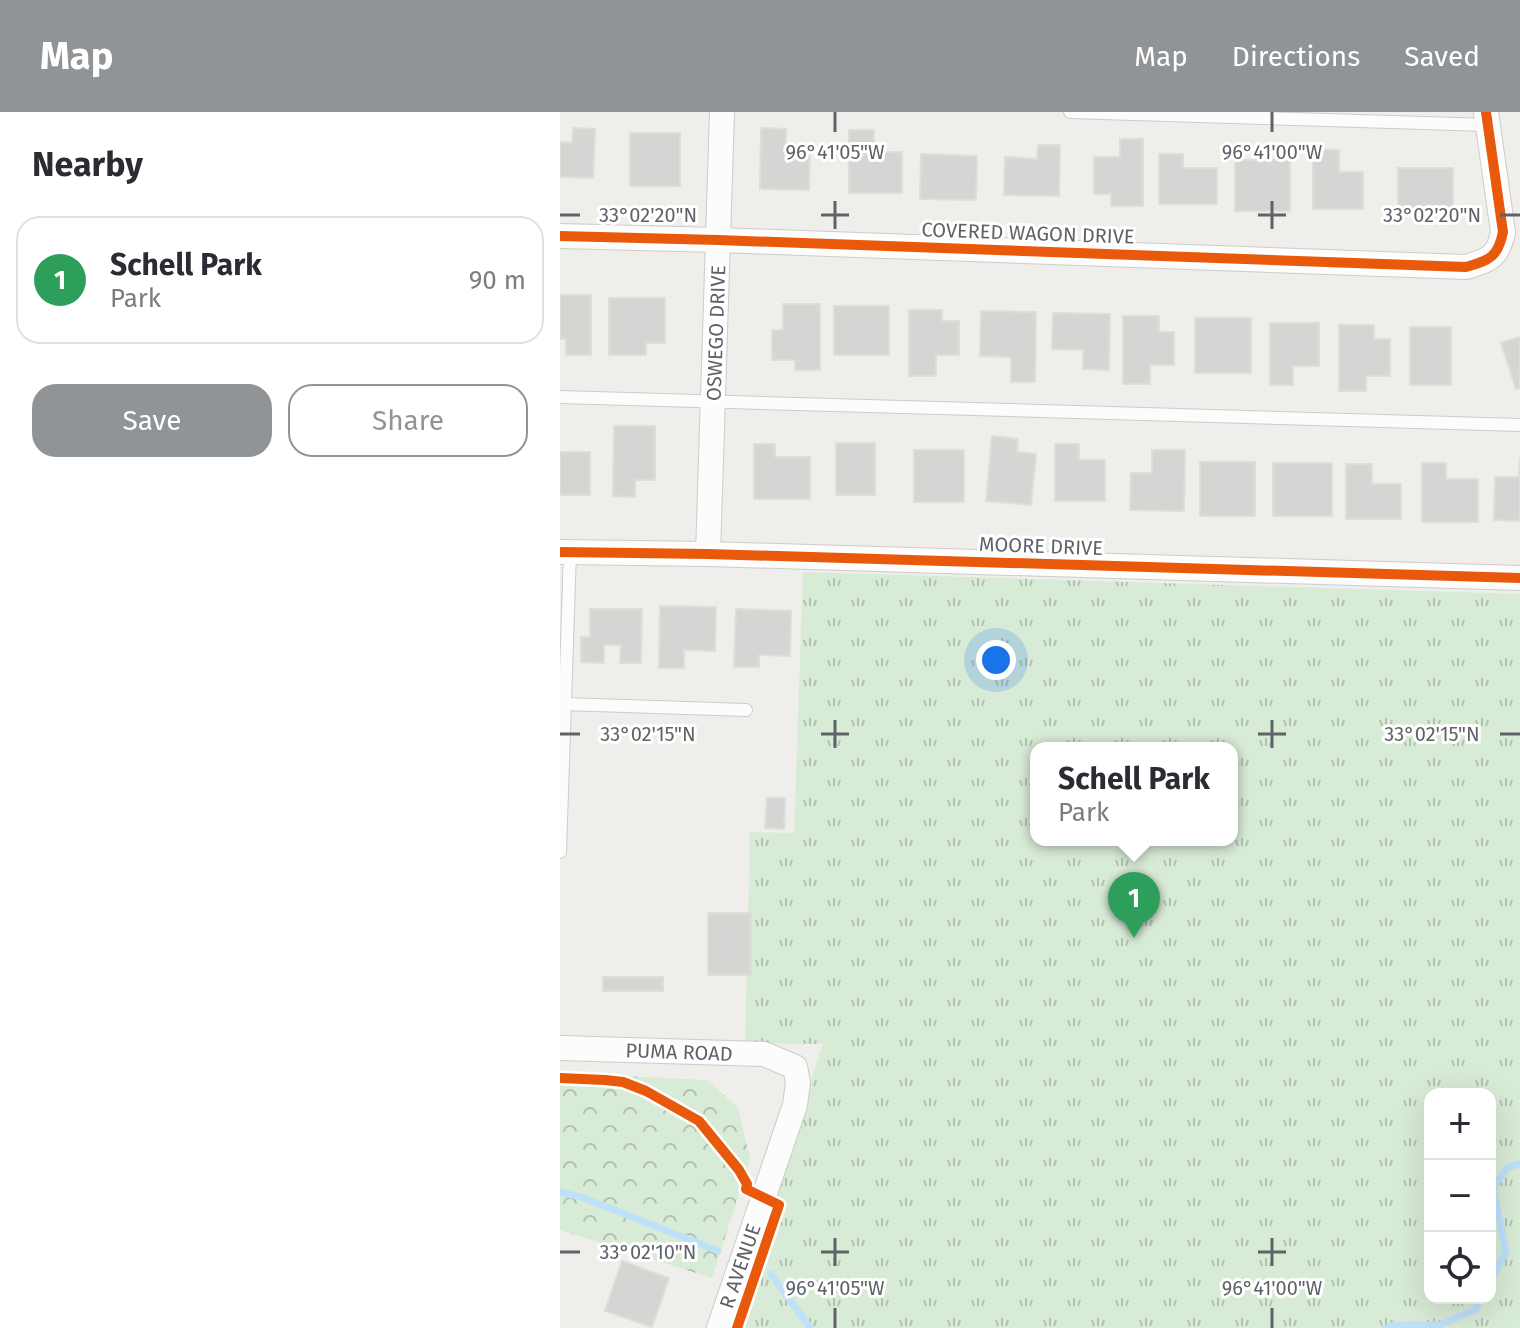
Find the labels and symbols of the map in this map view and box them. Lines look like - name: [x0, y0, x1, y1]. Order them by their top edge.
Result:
- text: 96°41'05"W: [786, 140, 885, 164]
- text: 96°41'00"W: [1222, 140, 1323, 164]
- text: 33°02'20"N: [599, 203, 697, 227]
- text: 33°02'20"N: [1383, 203, 1481, 227]
- street label: COVERED WAGON DRIVE: [921, 217, 1135, 249]
- street label: OSWEGO DRIVE: [702, 265, 730, 401]
- street label: MOORE DRIVE: [979, 532, 1103, 560]
- your location: [976, 640, 1016, 680]
- text: 33°02'15"N: [600, 722, 696, 746]
- text: 33°02'15"N: [1384, 722, 1480, 746]
- pin: 1: [1108, 872, 1160, 938]
- street label: PUMA ROAD: [625, 1038, 733, 1066]
- street label: R AVENUE: [714, 1220, 766, 1312]
- text: 33°02'10"N: [600, 1240, 696, 1264]
- text: 96°41'05"W: [786, 1276, 885, 1300]
- text: 96°41'00"W: [1222, 1276, 1323, 1300]

